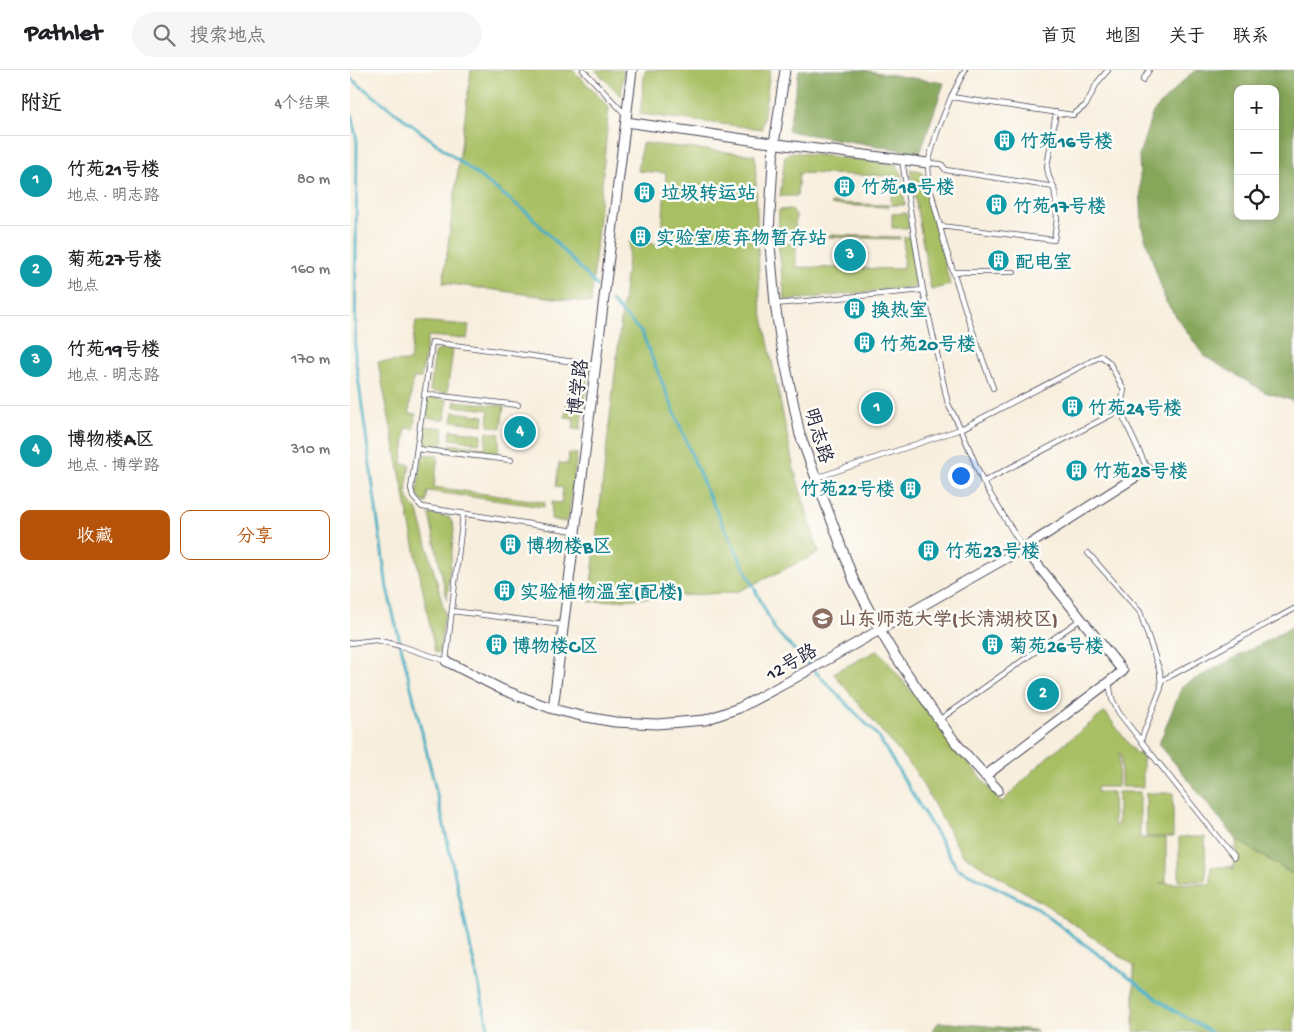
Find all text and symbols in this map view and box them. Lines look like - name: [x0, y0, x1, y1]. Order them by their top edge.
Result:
- search box: [132, 12, 482, 57]
- text: Pathlet: [25, 20, 102, 49]
- icon: search: [150, 21, 178, 49]
- text: 搜索地点: [190, 26, 266, 49]
- text: 首页: [1041, 27, 1077, 48]
- text: 地图: [1105, 27, 1141, 48]
- text: 关于: [1169, 27, 1205, 48]
- text: 联系: [1233, 27, 1269, 48]
- map controls: [1234, 85, 1279, 220]
- button: +: [1234, 85, 1279, 130]
- text: 附近: [20, 93, 62, 118]
- text: 4个结果: [274, 96, 330, 115]
- building icon: 竹苑16号楼: [992, 128, 1016, 152]
- button: −: [1234, 130, 1279, 175]
- place label: 竹苑16号楼: [1020, 131, 1113, 155]
- text: 竹苑21号楼: [67, 160, 160, 183]
- text: 1: [33, 171, 39, 190]
- text: 80 m: [297, 171, 330, 190]
- building icon: 竹苑18号楼: [833, 174, 857, 198]
- button: locate: [1234, 175, 1279, 220]
- place label: 竹苑18号楼: [861, 177, 955, 201]
- building icon: 垃圾转运站: [633, 180, 657, 204]
- place label: 垃圾转运站: [661, 183, 756, 207]
- text: 地点 · 明志路: [67, 188, 160, 207]
- building icon: 竹苑17号楼: [985, 193, 1009, 217]
- place label: 竹苑17号楼: [1013, 196, 1107, 220]
- building icon: 实验室废弃物暂存站: [628, 225, 652, 249]
- place label: 实验室废弃物暂存站: [656, 228, 827, 252]
- pin: 3: [834, 236, 866, 274]
- building icon: 配电室: [987, 249, 1011, 273]
- text: 菊苑27号楼: [67, 250, 162, 273]
- place label: 配电室: [1015, 252, 1072, 276]
- text: 2: [32, 261, 40, 280]
- text: 160 m: [291, 261, 330, 280]
- text: 地点: [67, 278, 99, 297]
- building icon: 换热室: [843, 297, 867, 321]
- place label: 换热室: [871, 300, 928, 324]
- building icon: 竹苑20号楼: [852, 331, 876, 355]
- place label: 竹苑20号楼: [880, 334, 976, 358]
- text: 竹苑19号楼: [67, 340, 160, 363]
- text: 3: [32, 351, 40, 370]
- text: 170 m: [291, 351, 330, 370]
- street label: 博学路: [565, 358, 595, 417]
- text: 地点 · 明志路: [67, 368, 160, 387]
- pin: 1: [861, 389, 893, 427]
- building icon: 竹苑24号楼: [1060, 395, 1084, 419]
- place label: 竹苑24号楼: [1088, 398, 1182, 422]
- street label: 明志路: [797, 405, 837, 467]
- pin: 4: [504, 413, 536, 451]
- text: 博物楼A区: [67, 430, 154, 453]
- text: 4: [32, 441, 40, 460]
- text: 310 m: [291, 441, 330, 460]
- text: 地点 · 博学路: [67, 458, 160, 477]
- building icon: 竹苑25号楼: [1065, 458, 1089, 482]
- place label: 竹苑25号楼: [1093, 461, 1188, 485]
- your location: [948, 463, 974, 489]
- building icon: 竹苑22号楼: [899, 476, 923, 500]
- place label: 竹苑22号楼: [800, 479, 895, 503]
- button: 收藏: [20, 510, 170, 560]
- button: 分享: [180, 510, 330, 560]
- building icon: 博物楼B区: [498, 533, 522, 557]
- place label: 博物楼B区: [526, 536, 612, 560]
- building icon: 竹苑23号楼: [917, 538, 941, 562]
- place label: 竹苑23号楼: [945, 541, 1040, 565]
- building icon: 实验植物温室(配楼): [492, 579, 516, 603]
- place label: 实验植物温室(配楼): [520, 582, 683, 606]
- school or university icon: 山东师范大学(长清湖校区): [810, 606, 834, 630]
- place label: 山东师范大学(长清湖校区): [838, 608, 1058, 633]
- building icon: 博物楼C区: [484, 633, 508, 657]
- building icon: 菊苑26号楼: [981, 633, 1005, 657]
- place label: 博物楼C区: [512, 636, 598, 660]
- place label: 菊苑26号楼: [1009, 636, 1104, 660]
- street label: 12号路: [762, 640, 822, 688]
- pin: 2: [1027, 675, 1059, 713]

